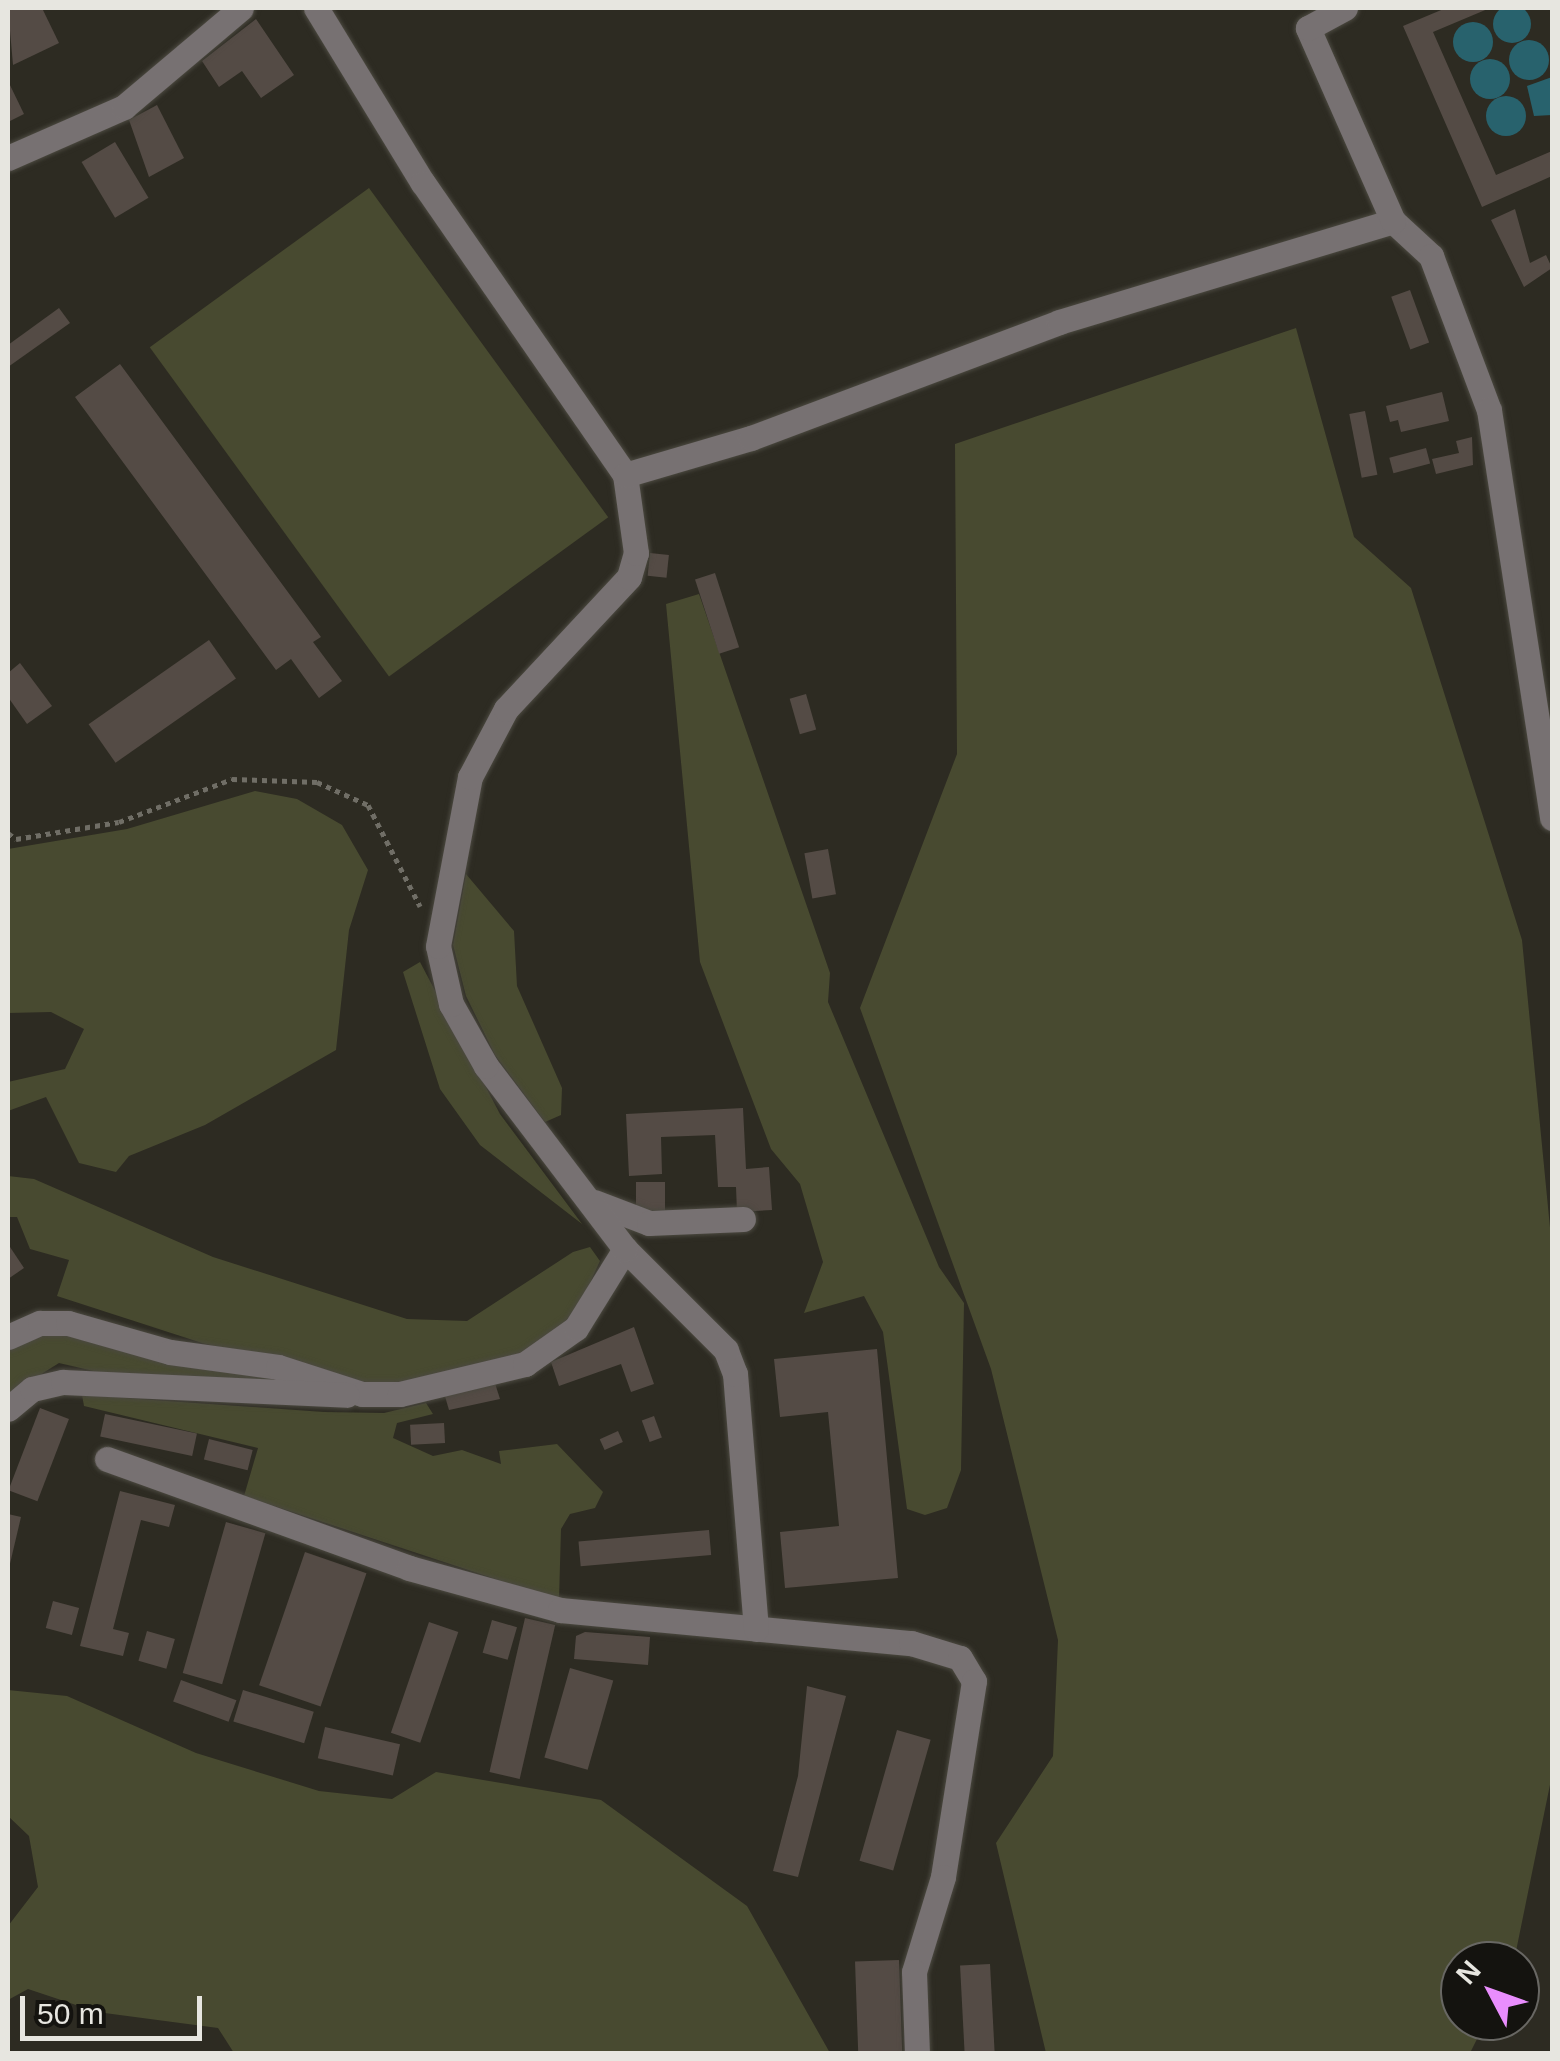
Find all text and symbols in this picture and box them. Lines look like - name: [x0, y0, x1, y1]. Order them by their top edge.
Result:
- north arrow: [1440, 1941, 1540, 2041]
- text: N: [1450, 1955, 1487, 1990]
- scale bar: [25, 1976, 208, 2038]
- text: 50 m: [37, 1997, 104, 2030]

